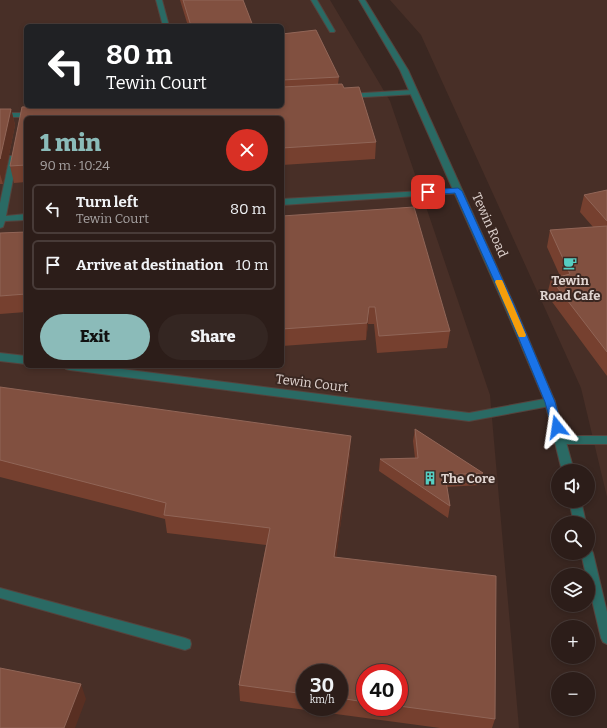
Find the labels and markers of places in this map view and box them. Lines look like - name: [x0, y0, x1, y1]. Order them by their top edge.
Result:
- pin: [411, 175, 445, 209]
- cafe icon: Tewin Road Cafe: [562, 255, 578, 271]
- place label: Tewin Road Cafe: [540, 273, 600, 303]
- building icon: The Core: [422, 470, 438, 486]
- place label: The Core: [441, 471, 495, 486]

